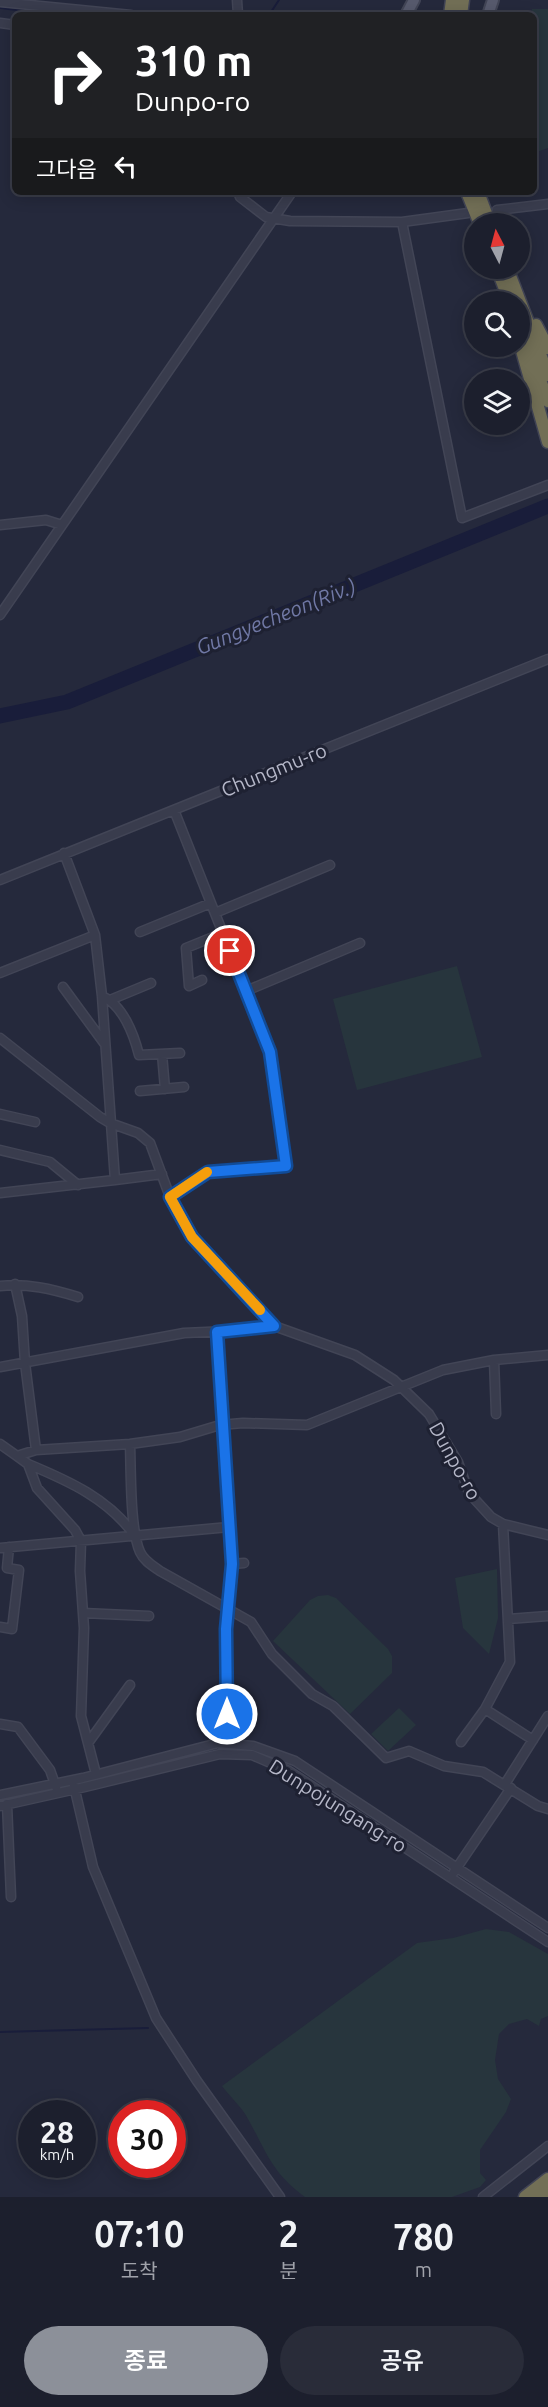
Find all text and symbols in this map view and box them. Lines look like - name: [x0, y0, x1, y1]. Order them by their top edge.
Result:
- icon: right: [36, 36, 114, 114]
- text: 310 m: [135, 37, 252, 84]
- text: Dunpo-ro: [135, 86, 250, 116]
- icon: left: [109, 150, 142, 183]
- text: 그다음: [36, 156, 97, 181]
- north arrow: [464, 213, 530, 279]
- map controls: [464, 213, 530, 435]
- button: search: [464, 291, 530, 357]
- button: layers: [464, 369, 530, 435]
- water label: Gungyecheon(Riv.): [192, 573, 359, 659]
- street label: Chungmu-ro: [218, 738, 330, 801]
- pin: [204, 925, 255, 976]
- icon: arrive: [213, 934, 246, 967]
- street label: Dunpo-ro: [425, 1418, 486, 1504]
- position arrow: [195, 1682, 259, 1746]
- street label: Dunpojungang-ro: [265, 1754, 411, 1857]
- speed limit sign: 30: [108, 2100, 186, 2178]
- text: 28: [40, 2115, 74, 2149]
- text: km/h: [40, 2146, 74, 2163]
- text: 07:10: [94, 2213, 184, 2254]
- text: 2: [278, 2213, 299, 2254]
- text: 780: [393, 2216, 454, 2257]
- text: m: [415, 2258, 432, 2281]
- text: 도착: [121, 2259, 158, 2282]
- text: 분: [279, 2259, 298, 2282]
- button: 종료: [24, 2326, 268, 2395]
- button: 공유: [280, 2326, 524, 2395]

